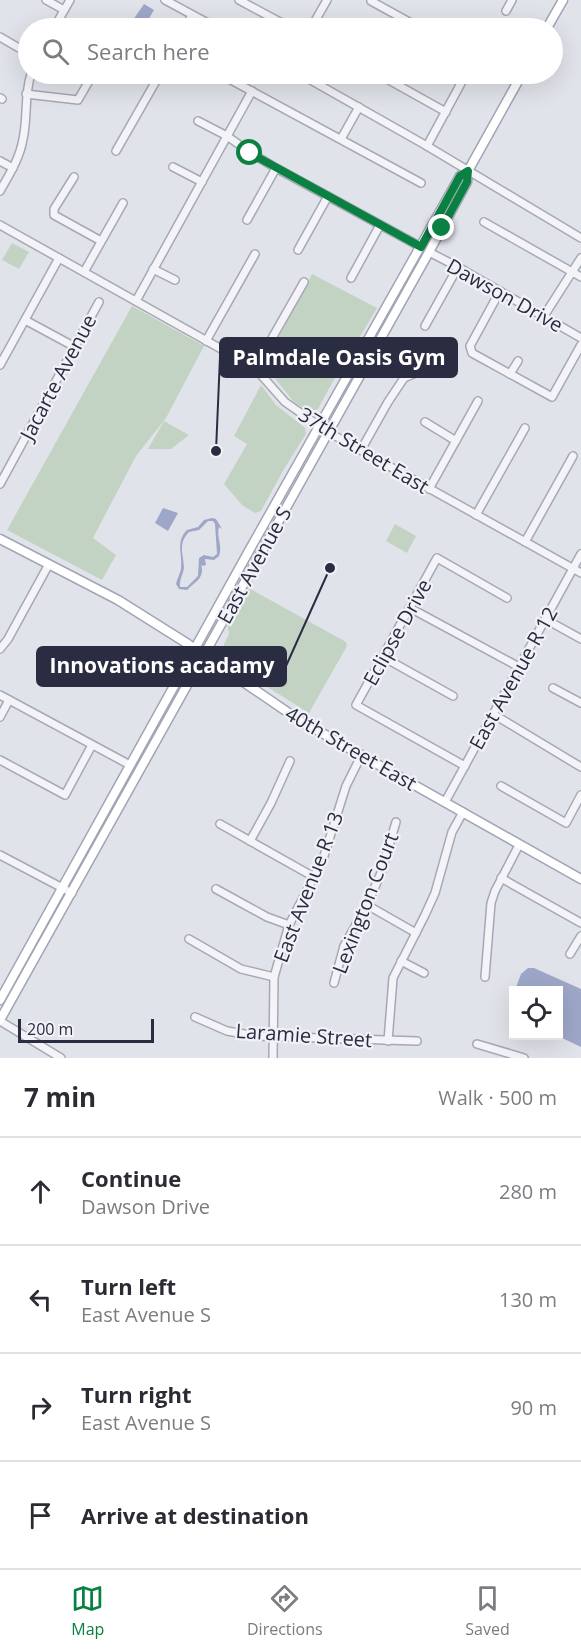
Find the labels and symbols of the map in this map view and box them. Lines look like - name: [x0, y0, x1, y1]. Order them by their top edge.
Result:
- route start: [236, 139, 262, 165]
- route end: [428, 214, 454, 240]
- street label: Dawson Drive: [442, 252, 568, 338]
- street label: Jacarte Avenue: [13, 309, 102, 446]
- callout: Palmdale Oasis Gym: [220, 338, 457, 377]
- text: Palmdale Oasis Gym: [232, 343, 446, 371]
- street label: 37th Street East: [294, 400, 434, 500]
- street label: East Avenue S: [211, 502, 297, 628]
- street label: Eclipse Drive: [357, 574, 437, 690]
- street label: East Avenue R 12: [463, 602, 563, 754]
- callout: Innovations acadamy: [37, 647, 286, 686]
- text: Innovations acadamy: [49, 651, 275, 679]
- street label: 40th Street East: [280, 699, 422, 797]
- street label: East Avenue R 13: [267, 808, 349, 966]
- street label: Lexington Court: [326, 829, 404, 977]
- scale bar: [18, 1016, 154, 1044]
- street label: Laramie Street: [235, 1017, 373, 1053]

